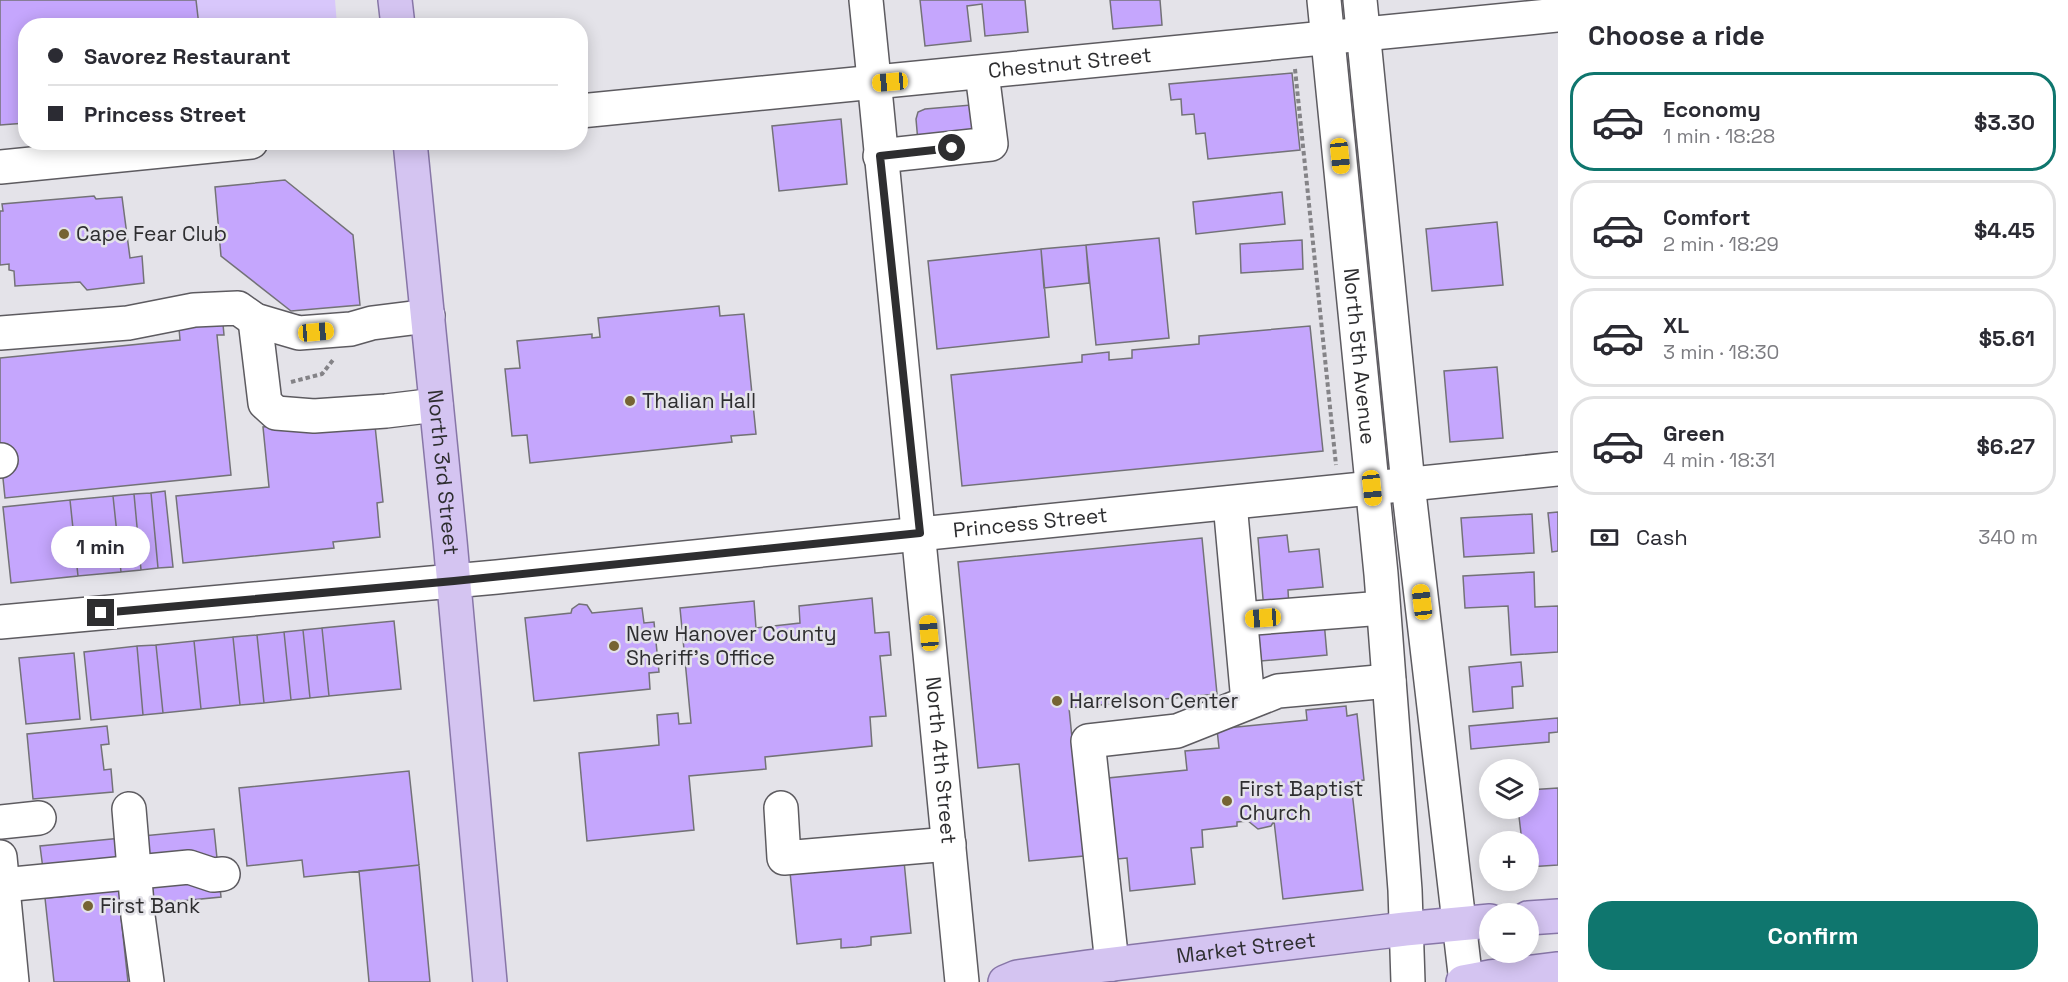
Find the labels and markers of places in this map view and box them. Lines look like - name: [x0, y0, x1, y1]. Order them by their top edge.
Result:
- place label: Cape Fear Club: [76, 220, 227, 247]
- marker: Cape Fear Club: [57, 227, 71, 241]
- place label: Thalian Hall: [642, 387, 756, 414]
- marker: Thalian Hall: [623, 394, 637, 408]
- place label: New Hanover County Sheriff's Office: [626, 620, 837, 671]
- marker: New Hanover County Sheriff's Office: [607, 639, 621, 653]
- place label: Harrelson Center: [1069, 687, 1238, 714]
- marker: Harrelson Center: [1050, 694, 1064, 708]
- place label: First Baptist Church: [1239, 775, 1363, 826]
- marker: First Baptist Church: [1220, 794, 1234, 808]
- place label: First Bank: [100, 892, 200, 919]
- marker: First Bank: [81, 899, 95, 913]

